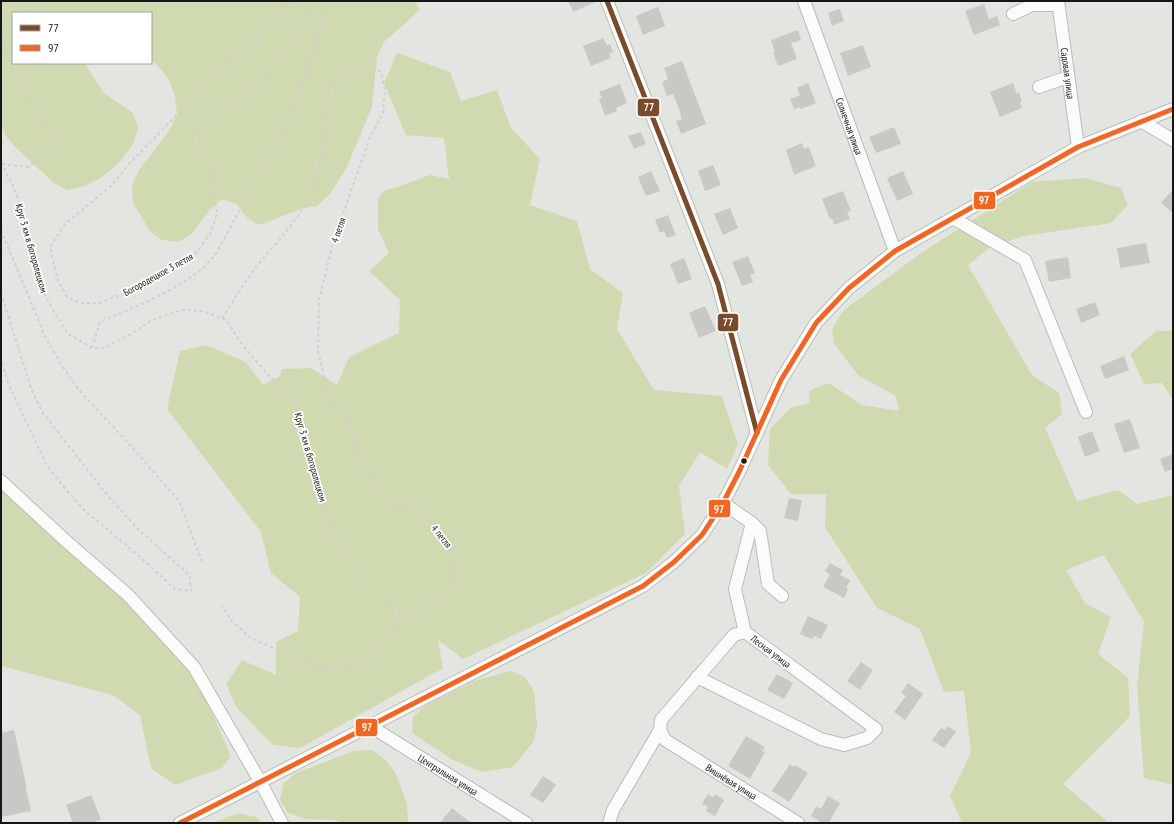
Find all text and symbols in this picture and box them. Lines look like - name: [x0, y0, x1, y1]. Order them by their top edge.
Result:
- legend: [12, 12, 152, 64]
- text: 77: [48, 20, 59, 35]
- text: 97: [48, 40, 59, 55]
- street label: Садовая улица: [1057, 47, 1077, 100]
- street label: Солнечная улица: [833, 96, 865, 157]
- line badge: 77: [637, 98, 660, 117]
- text: 77: [644, 100, 654, 114]
- line badge: 97: [973, 191, 996, 210]
- text: 97: [979, 193, 989, 207]
- street label: Круг 3 км в богоролецком: [13, 202, 50, 294]
- street label: 4 петля: [328, 216, 349, 245]
- street label: Богородецкое 3 петля: [121, 250, 196, 299]
- line badge: 77: [717, 313, 739, 332]
- text: 77: [723, 315, 733, 329]
- street label: Круг 3 км в богоролецком: [292, 411, 329, 503]
- unlabelled marker: [739, 456, 749, 466]
- line badge: 97: [708, 499, 731, 518]
- text: 97: [714, 502, 724, 516]
- street label: 4 петля: [428, 522, 455, 551]
- street label: Лесная улица: [747, 631, 794, 671]
- line badge: 97: [355, 718, 378, 737]
- text: 97: [362, 720, 372, 734]
- street label: Центральная улица: [416, 752, 480, 798]
- street label: Вишнёвая улица: [703, 761, 759, 803]

